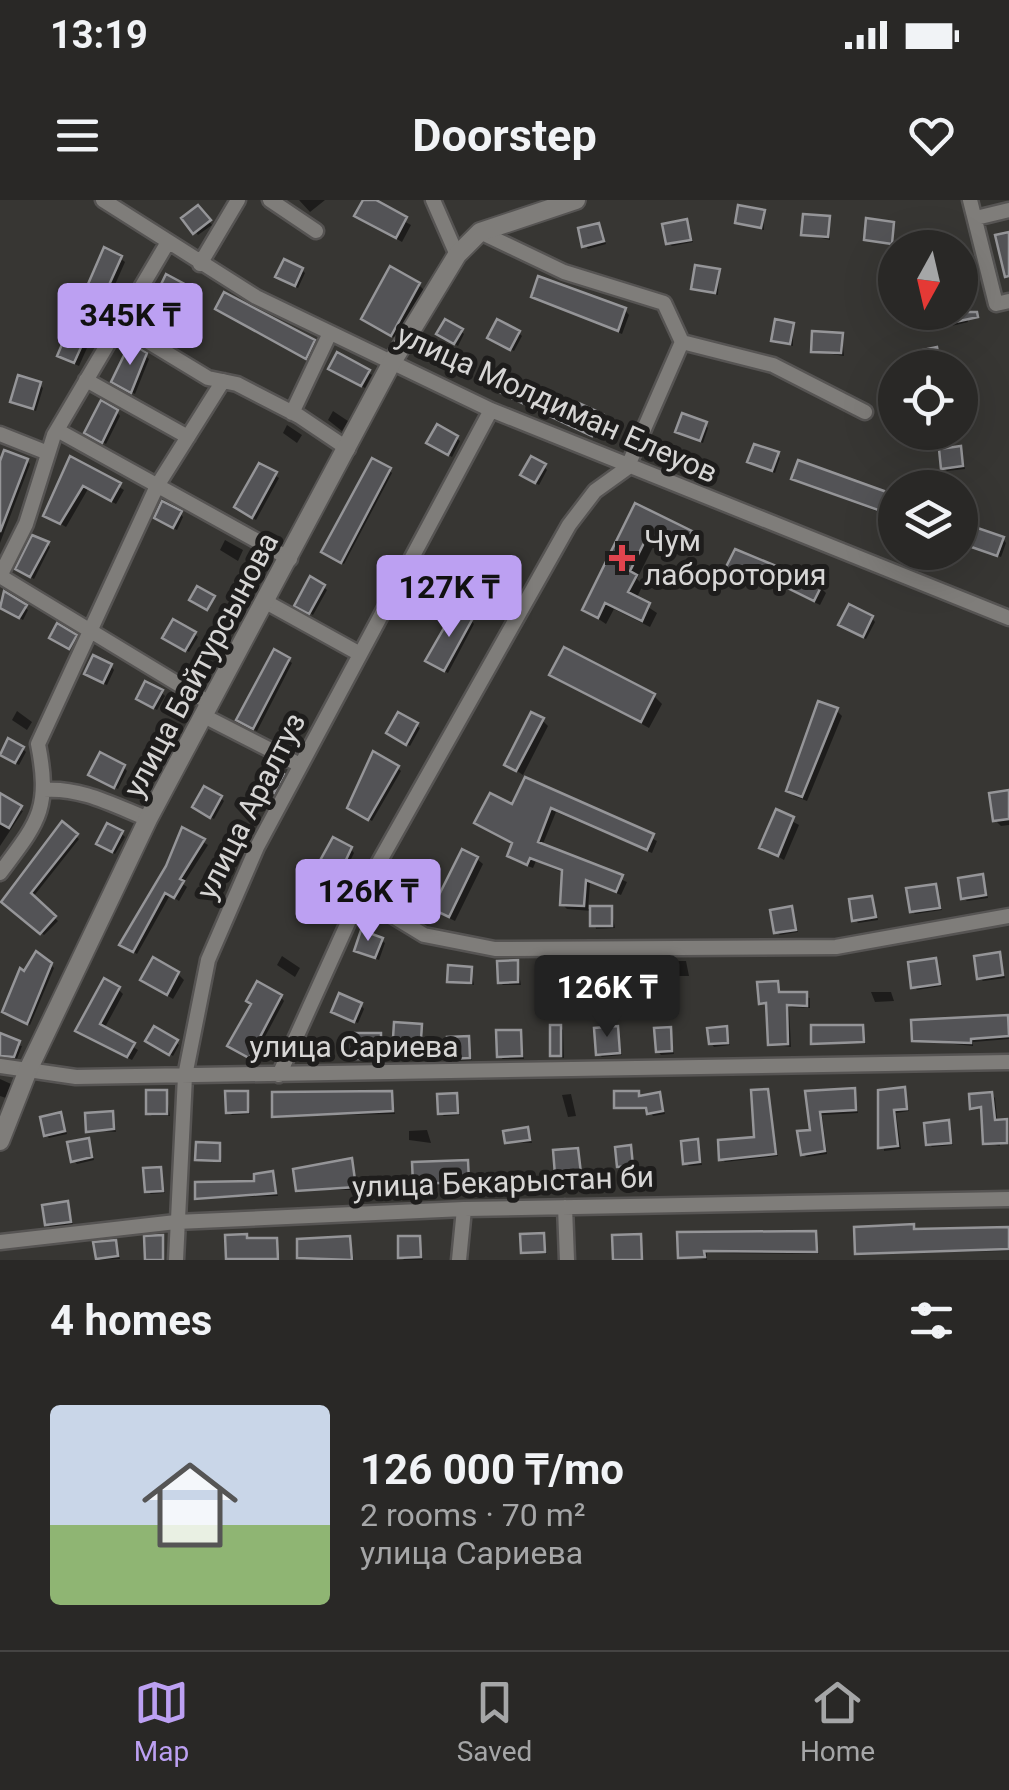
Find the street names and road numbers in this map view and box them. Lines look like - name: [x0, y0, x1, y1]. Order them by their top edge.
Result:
- street label: улица Молдиман Елеуов: [391, 317, 723, 490]
- street label: улица Байтурсынова: [116, 526, 285, 803]
- street label: улица Аралтуз: [189, 707, 312, 905]
- street label: улица Сариева: [249, 1029, 459, 1064]
- street label: улица Бекарыстан би: [352, 1159, 654, 1204]

